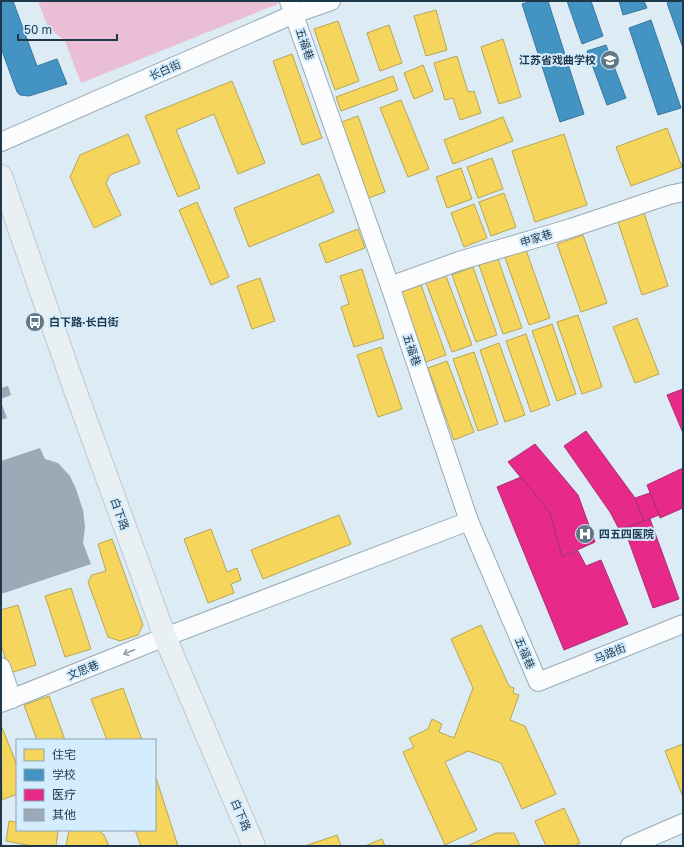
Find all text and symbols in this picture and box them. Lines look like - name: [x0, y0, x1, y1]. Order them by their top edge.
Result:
- scale bar: [18, 16, 117, 42]
- text: 50 m: [24, 22, 52, 37]
- street label: 五福巷: [294, 26, 317, 62]
- school or university icon: 江苏省戏曲学校: [599, 49, 621, 71]
- place label: 江苏省戏曲学校: [519, 53, 596, 66]
- street label: 长白街: [147, 57, 183, 82]
- street label: 申家巷: [518, 226, 554, 249]
- bus stop icon: 白下路·长白街: [24, 311, 46, 333]
- place label: 白下路·长白街: [49, 315, 119, 328]
- street label: 五福巷: [401, 332, 424, 368]
- street label: 白下路: [109, 496, 132, 532]
- hospital icon: 四五四医院: [574, 523, 596, 545]
- place label: 四五四医院: [599, 527, 654, 540]
- street label: 五福巷: [513, 635, 538, 671]
- street label: 马路街: [592, 640, 628, 665]
- one-way arrow: [124, 648, 136, 656]
- street label: 文思巷: [65, 657, 101, 682]
- legend: [16, 739, 156, 831]
- text: 住宅: [52, 747, 76, 762]
- text: 学校: [52, 767, 76, 782]
- text: 医疗: [52, 787, 76, 802]
- street label: 白下路: [229, 797, 254, 833]
- text: 其他: [52, 807, 76, 822]

